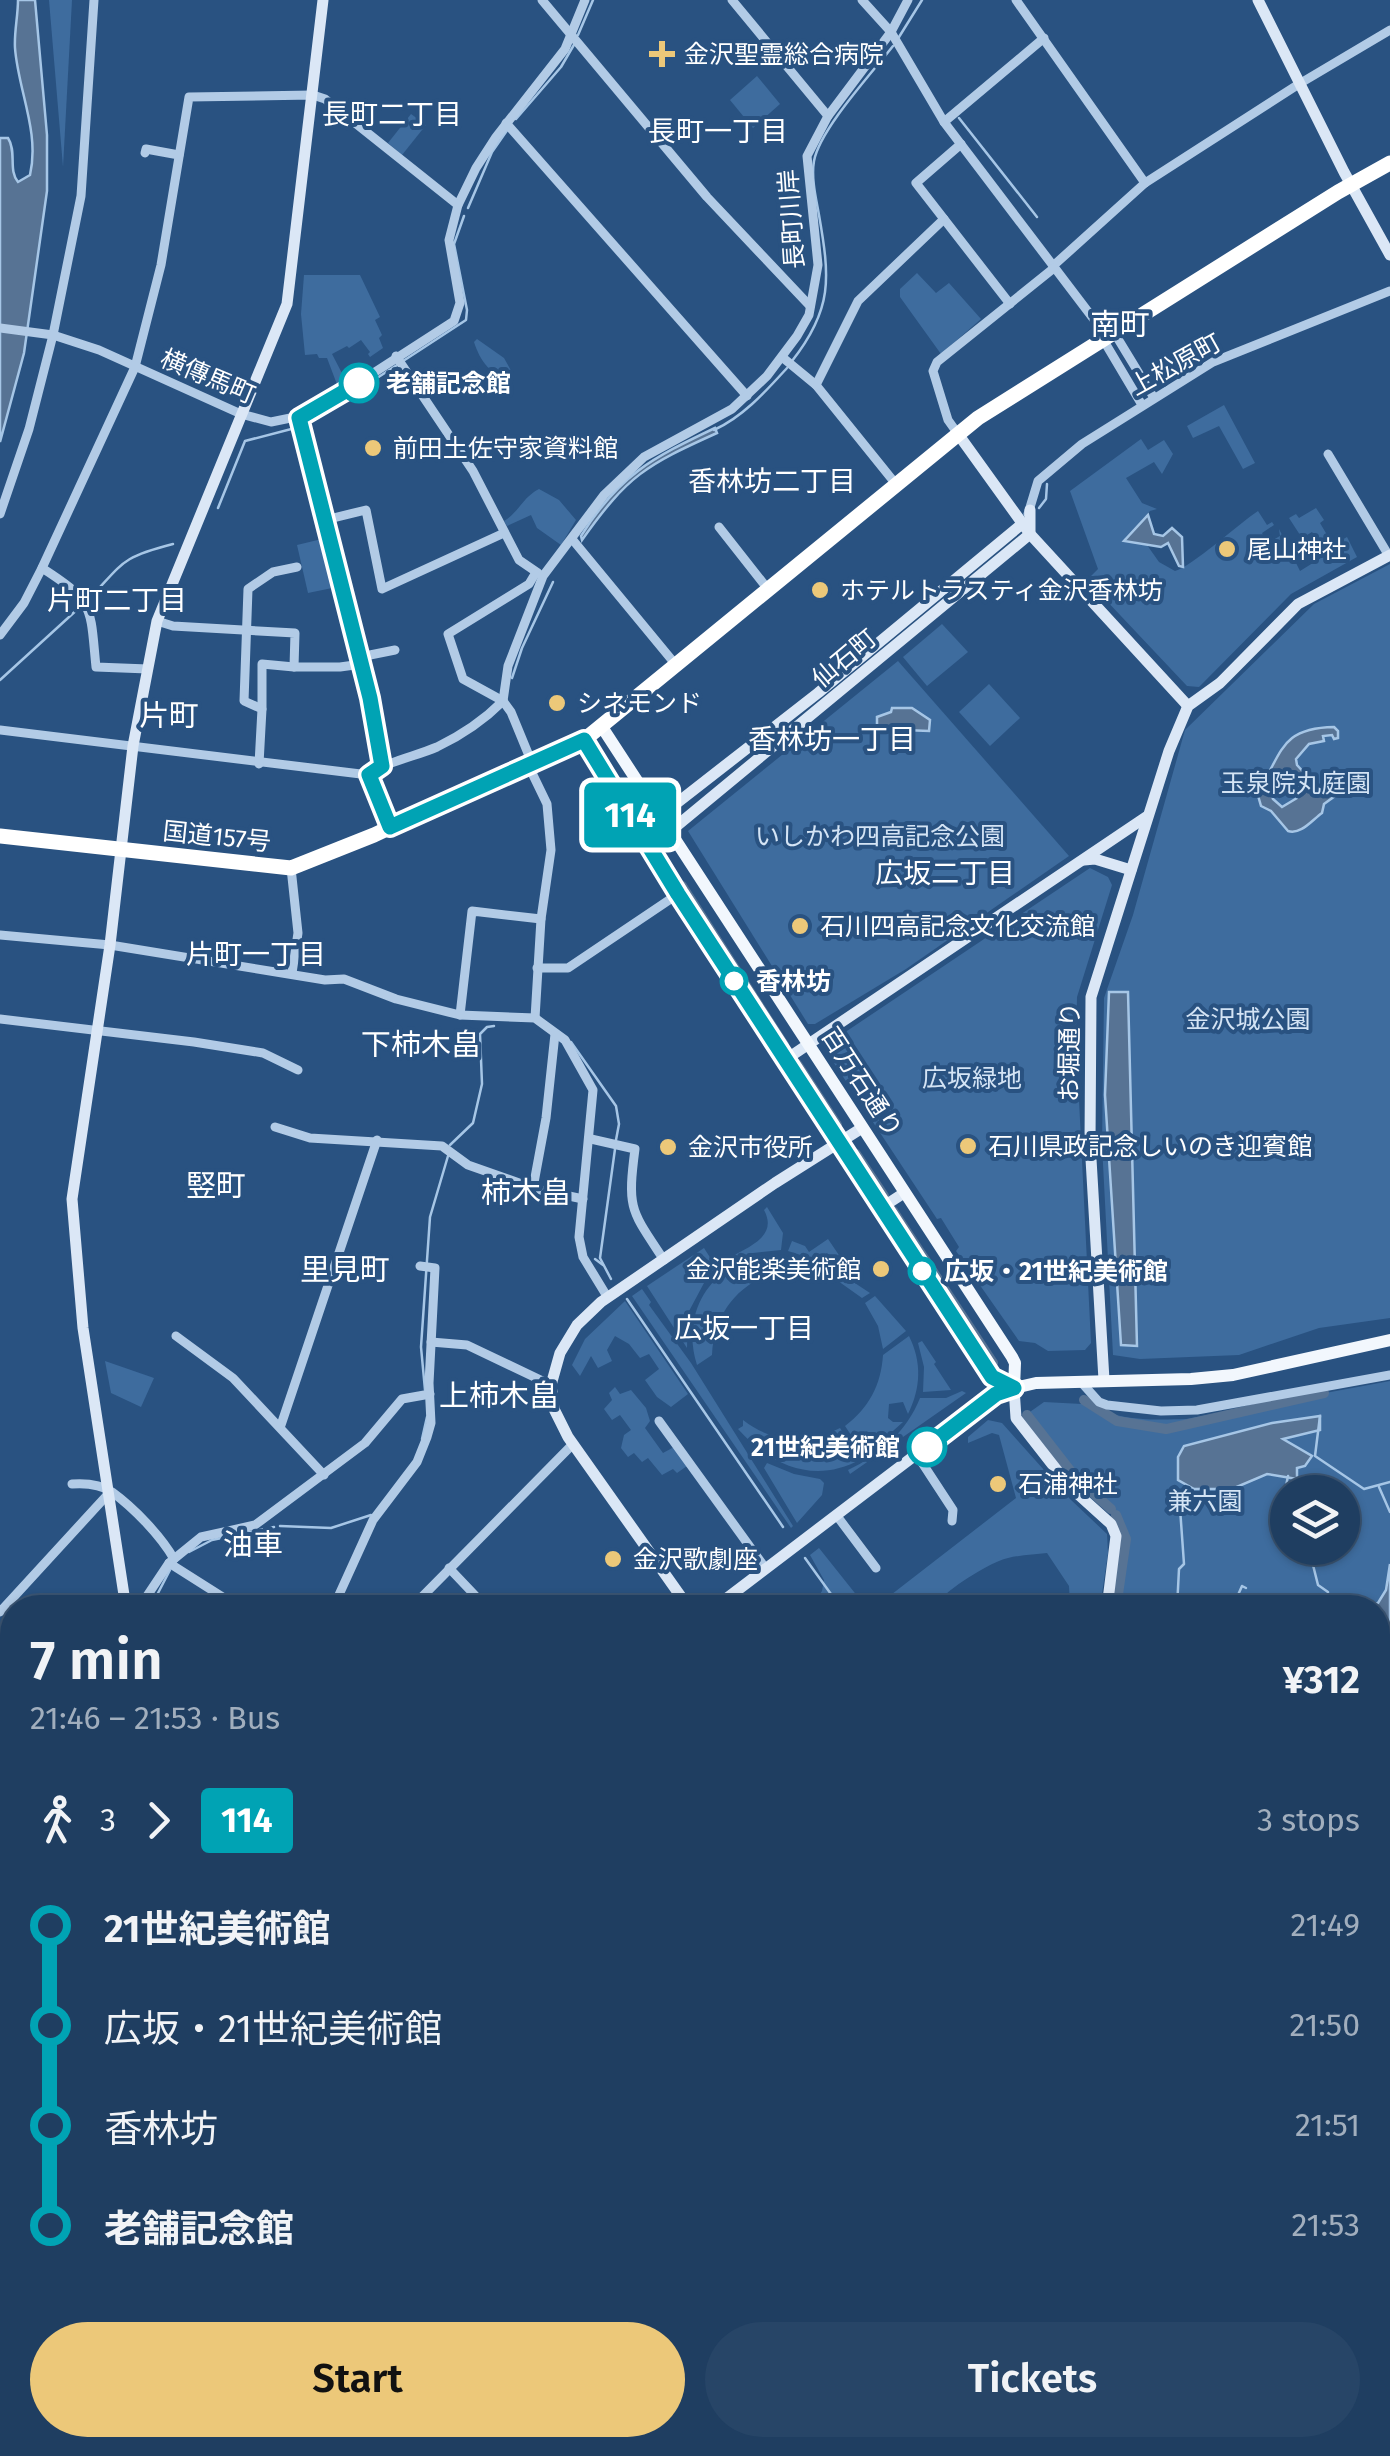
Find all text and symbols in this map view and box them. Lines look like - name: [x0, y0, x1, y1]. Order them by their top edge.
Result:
- place label: 金沢聖霊総合病院: [684, 40, 884, 70]
- marker: 金沢聖霊総合病院: [649, 41, 675, 67]
- district label: 長町二丁目: [322, 98, 462, 131]
- district label: 長町一丁目: [648, 115, 788, 148]
- street label: 長町川岸: [774, 168, 810, 270]
- district label: 南町: [1090, 307, 1150, 343]
- street label: 上松原町: [1124, 328, 1226, 402]
- street label: 横傳馬町: [156, 344, 260, 410]
- marker: 老舗記念館: [340, 364, 378, 402]
- place label: 老舗記念館: [386, 369, 511, 399]
- place label: 前田土佐守家資料館: [393, 434, 618, 464]
- marker: 前田土佐守家資料館: [362, 437, 384, 459]
- district label: 香林坊二丁目: [688, 465, 856, 498]
- place label: 尾山神社: [1247, 535, 1347, 565]
- marker: 尾山神社: [1216, 538, 1238, 560]
- place label: ホテルトラスティ金沢香林坊: [840, 576, 1163, 606]
- marker: ホテルトラスティ金沢香林坊: [809, 579, 831, 601]
- district label: 片町二丁目: [47, 584, 187, 617]
- street label: 仙石町: [806, 623, 883, 694]
- place label: シネモンド: [577, 689, 702, 719]
- marker: シネモンド: [546, 692, 568, 714]
- district label: 片町: [139, 698, 199, 734]
- district label: 香林坊一丁目: [748, 723, 916, 756]
- park label: 玉泉院丸庭園: [1221, 769, 1371, 799]
- line badge: 114: [572, 782, 688, 848]
- text: 114: [604, 794, 656, 836]
- street label: 国道157号: [161, 816, 273, 858]
- park label: いしかわ四高記念公園: [755, 822, 1005, 852]
- district label: 広坂二丁目: [875, 857, 1015, 890]
- place label: 石川四高記念文化交流館: [820, 912, 1095, 942]
- marker: 石川四高記念文化交流館: [789, 915, 811, 937]
- district label: 片町一丁目: [186, 938, 326, 971]
- place label: 香林坊: [756, 967, 831, 997]
- marker: 香林坊: [721, 968, 747, 994]
- street label: お堀通り: [1054, 1002, 1086, 1102]
- park label: 金沢城公園: [1185, 1005, 1311, 1035]
- street label: 百万石通り: [815, 1022, 908, 1143]
- district label: 下柿木畠: [361, 1027, 481, 1063]
- park label: 広坂緑地: [922, 1064, 1022, 1094]
- place label: 石川県政記念しいのき迎賓館: [988, 1132, 1312, 1162]
- place label: 金沢市役所: [688, 1133, 813, 1163]
- marker: 石川県政記念しいのき迎賓館: [957, 1135, 979, 1157]
- marker: 金沢市役所: [657, 1136, 679, 1158]
- district label: 竪町: [186, 1168, 246, 1204]
- district label: 柿木畠: [481, 1175, 571, 1211]
- district label: 里見町: [300, 1252, 390, 1288]
- place label: 金沢能楽美術館: [686, 1255, 861, 1285]
- place label: 広坂・21世紀美術館: [944, 1257, 1168, 1287]
- marker: 金沢能楽美術館: [870, 1258, 892, 1280]
- marker: 広坂・21世紀美術館: [909, 1258, 935, 1284]
- district label: 広坂一丁目: [674, 1312, 814, 1345]
- district label: 上柿木畠: [439, 1378, 559, 1414]
- marker: 21世紀美術館: [908, 1428, 946, 1466]
- place label: 21世紀美術館: [751, 1433, 900, 1463]
- place label: 石浦神社: [1018, 1470, 1118, 1500]
- marker: 石浦神社: [987, 1473, 1009, 1495]
- map controls: [1270, 1475, 1360, 1565]
- button: layers: [1270, 1475, 1360, 1565]
- park label: 兼六園: [1167, 1487, 1243, 1517]
- district label: 油車: [223, 1527, 283, 1563]
- place label: 金沢歌劇座: [633, 1545, 758, 1575]
- marker: 金沢歌劇座: [602, 1548, 624, 1570]
- text: 7 min: [30, 1628, 163, 1694]
- text: ¥312: [1283, 1657, 1360, 1703]
- text: 21:46 – 21:53 · Bus: [30, 1699, 280, 1737]
- icon: walk: [30, 1793, 85, 1848]
- icon: forward: [131, 1793, 186, 1848]
- text: 114: [221, 1799, 273, 1841]
- text: 3: [100, 1801, 116, 1839]
- text: 3 stops: [1257, 1801, 1360, 1839]
- text: 21世紀美術館: [104, 1906, 330, 1952]
- text: 21:49: [1290, 1906, 1360, 1944]
- text: 広坂・21世紀美術館: [104, 2006, 442, 2052]
- text: 21:50: [1289, 2006, 1360, 2044]
- text: 香林坊: [104, 2106, 218, 2152]
- text: 21:51: [1295, 2106, 1360, 2144]
- text: 老舗記念館: [104, 2206, 294, 2252]
- text: 21:53: [1292, 2206, 1360, 2244]
- button: Start: [30, 2322, 685, 2437]
- button: Tickets: [705, 2322, 1360, 2437]

